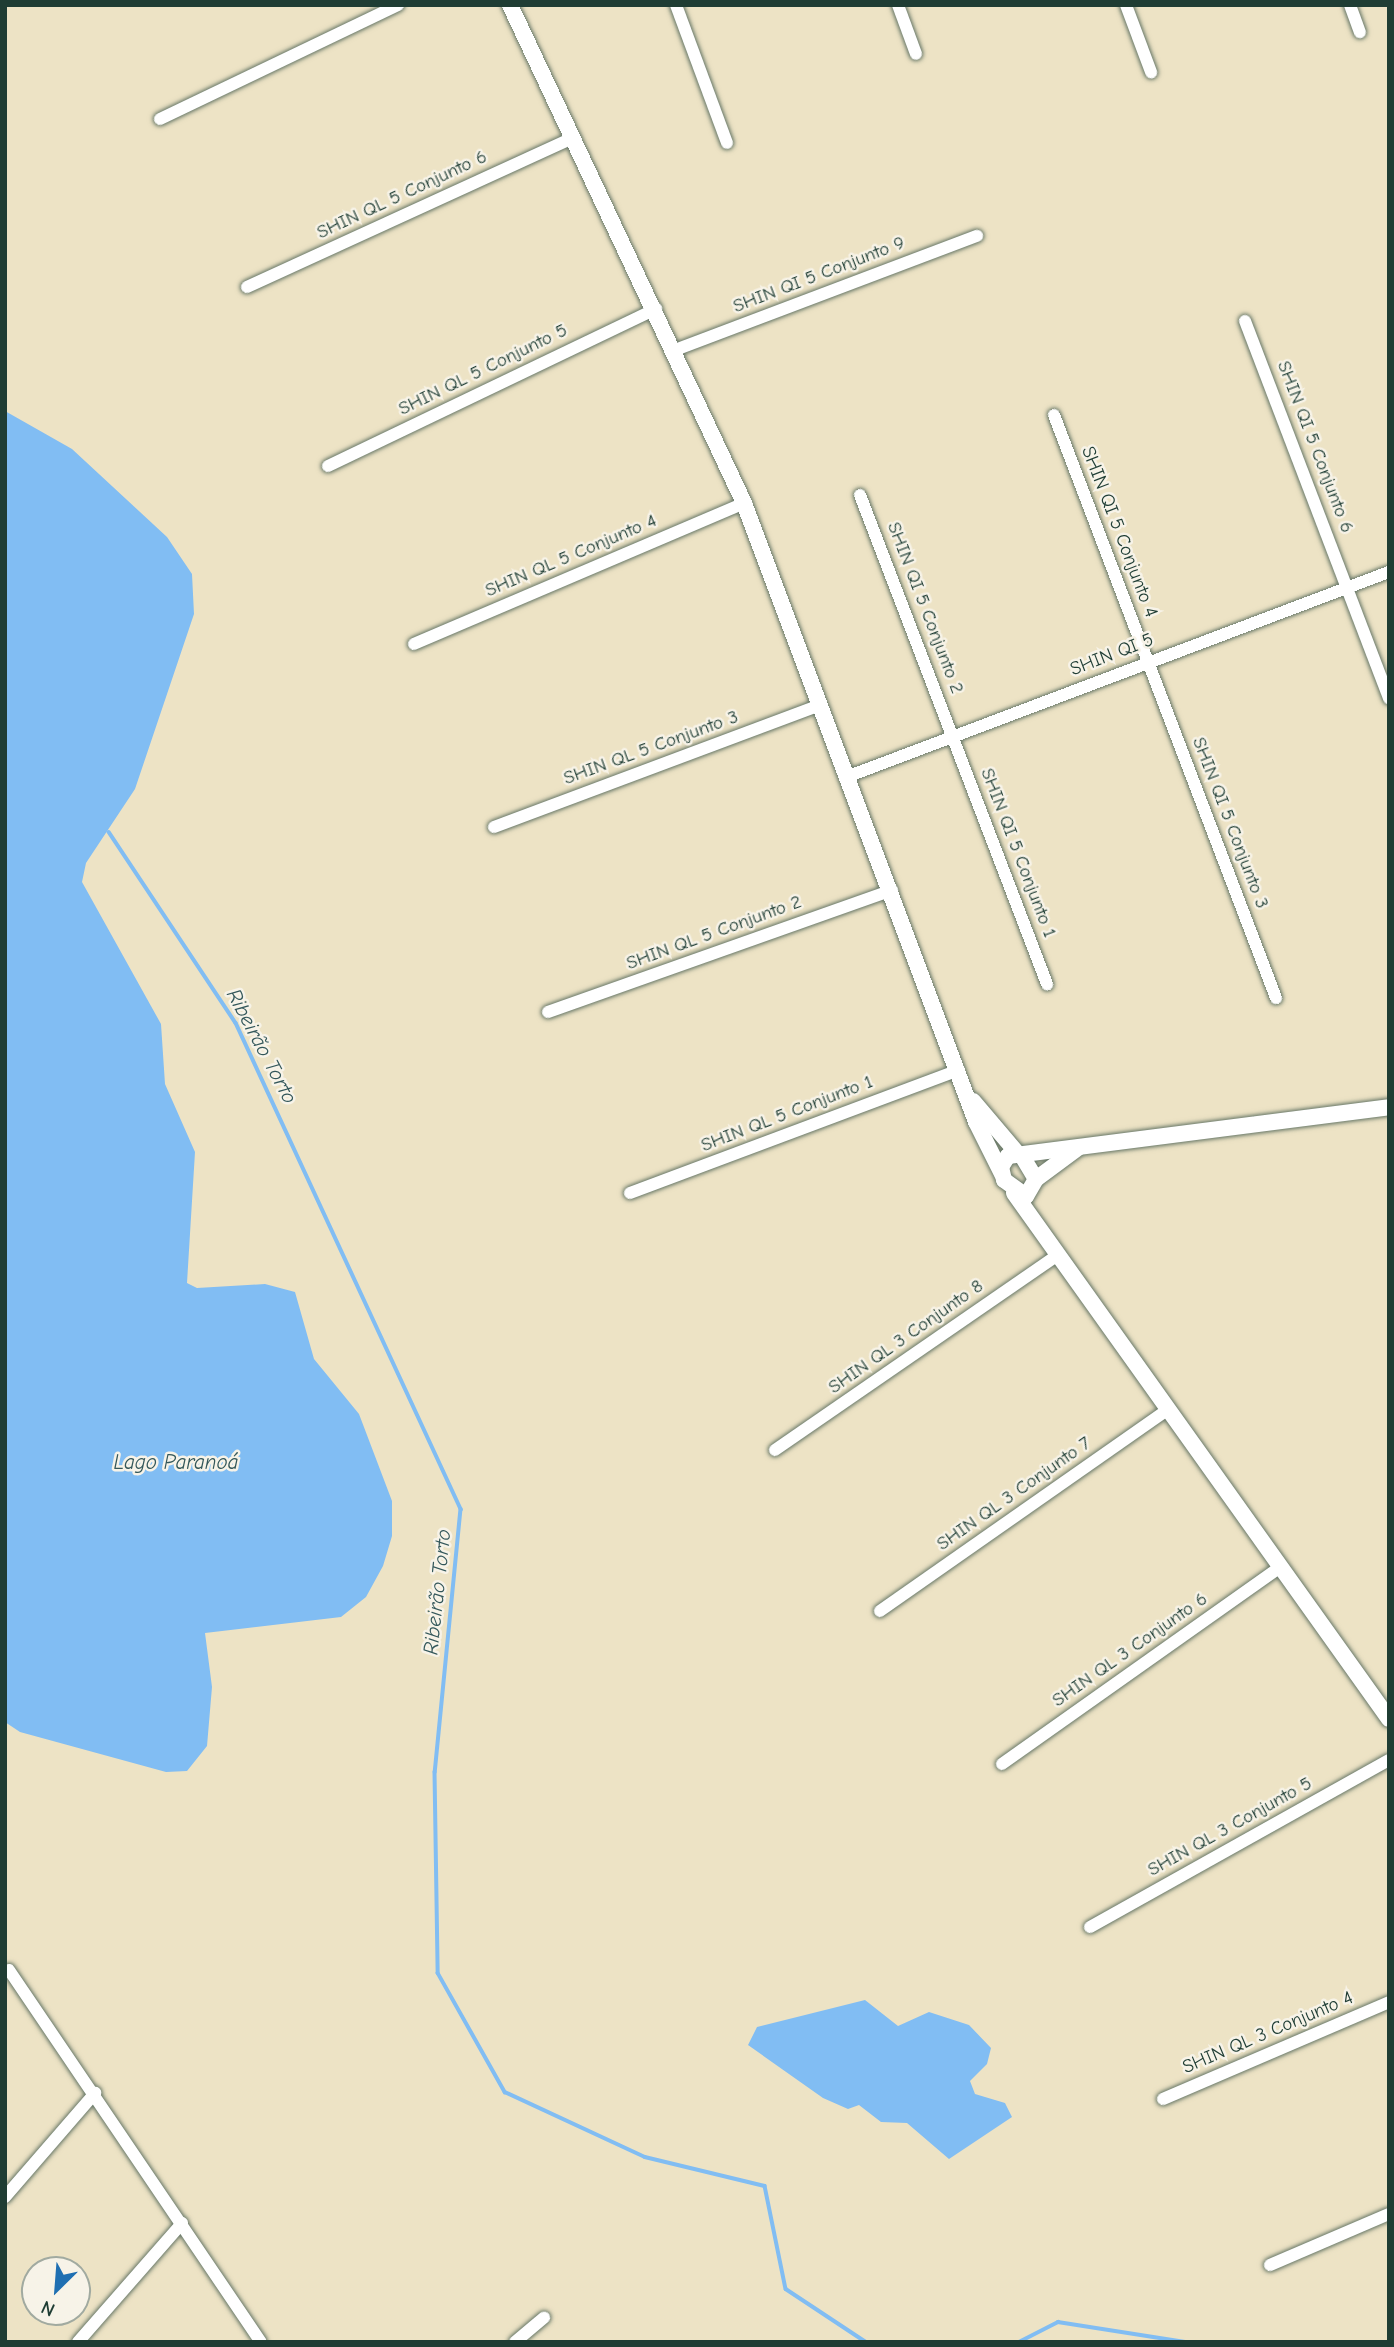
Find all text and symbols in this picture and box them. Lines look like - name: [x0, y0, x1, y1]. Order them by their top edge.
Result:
- street label: SHIN QL 5 Conjunto 6: [313, 146, 491, 244]
- street label: SHIN QI 5 Conjunto 9: [730, 232, 908, 318]
- street label: SHIN QL 5 Conjunto 5: [395, 319, 571, 421]
- street label: SHIN QI 5 Conjunto 6: [1272, 358, 1358, 536]
- street label: SHIN QI 5 Conjunto 4: [1076, 443, 1162, 621]
- street label: SHIN QL 5 Conjunto 4: [482, 510, 660, 602]
- street label: SHIN QI 5 Conjunto 2: [882, 519, 968, 697]
- street label: SHIN QI 5: [1067, 629, 1157, 681]
- street label: SHIN QL 5 Conjunto 3: [561, 706, 741, 790]
- street label: SHIN QI 5 Conjunto 3: [1187, 734, 1273, 912]
- street label: SHIN QI 5 Conjunto 1: [975, 765, 1061, 941]
- street label: SHIN QL 5 Conjunto 2: [623, 891, 805, 975]
- water label: Ribeirão Torto: [221, 984, 303, 1108]
- street label: SHIN QL 5 Conjunto 1: [698, 1071, 876, 1157]
- street label: SHIN QL 3 Conjunto 8: [824, 1275, 988, 1399]
- street label: SHIN QL 3 Conjunto 7: [933, 1432, 1095, 1556]
- water label: Lago Paranoá: [114, 1449, 238, 1475]
- water label: Ribeirão Torto: [418, 1528, 456, 1656]
- street label: SHIN QL 3 Conjunto 6: [1048, 1588, 1212, 1712]
- street label: SHIN QL 3 Conjunto 5: [1144, 1772, 1316, 1882]
- street label: SHIN QL 3 Conjunto 4: [1179, 1987, 1357, 2079]
- north arrow: [21, 2256, 91, 2326]
- text: N: [38, 2296, 58, 2321]

